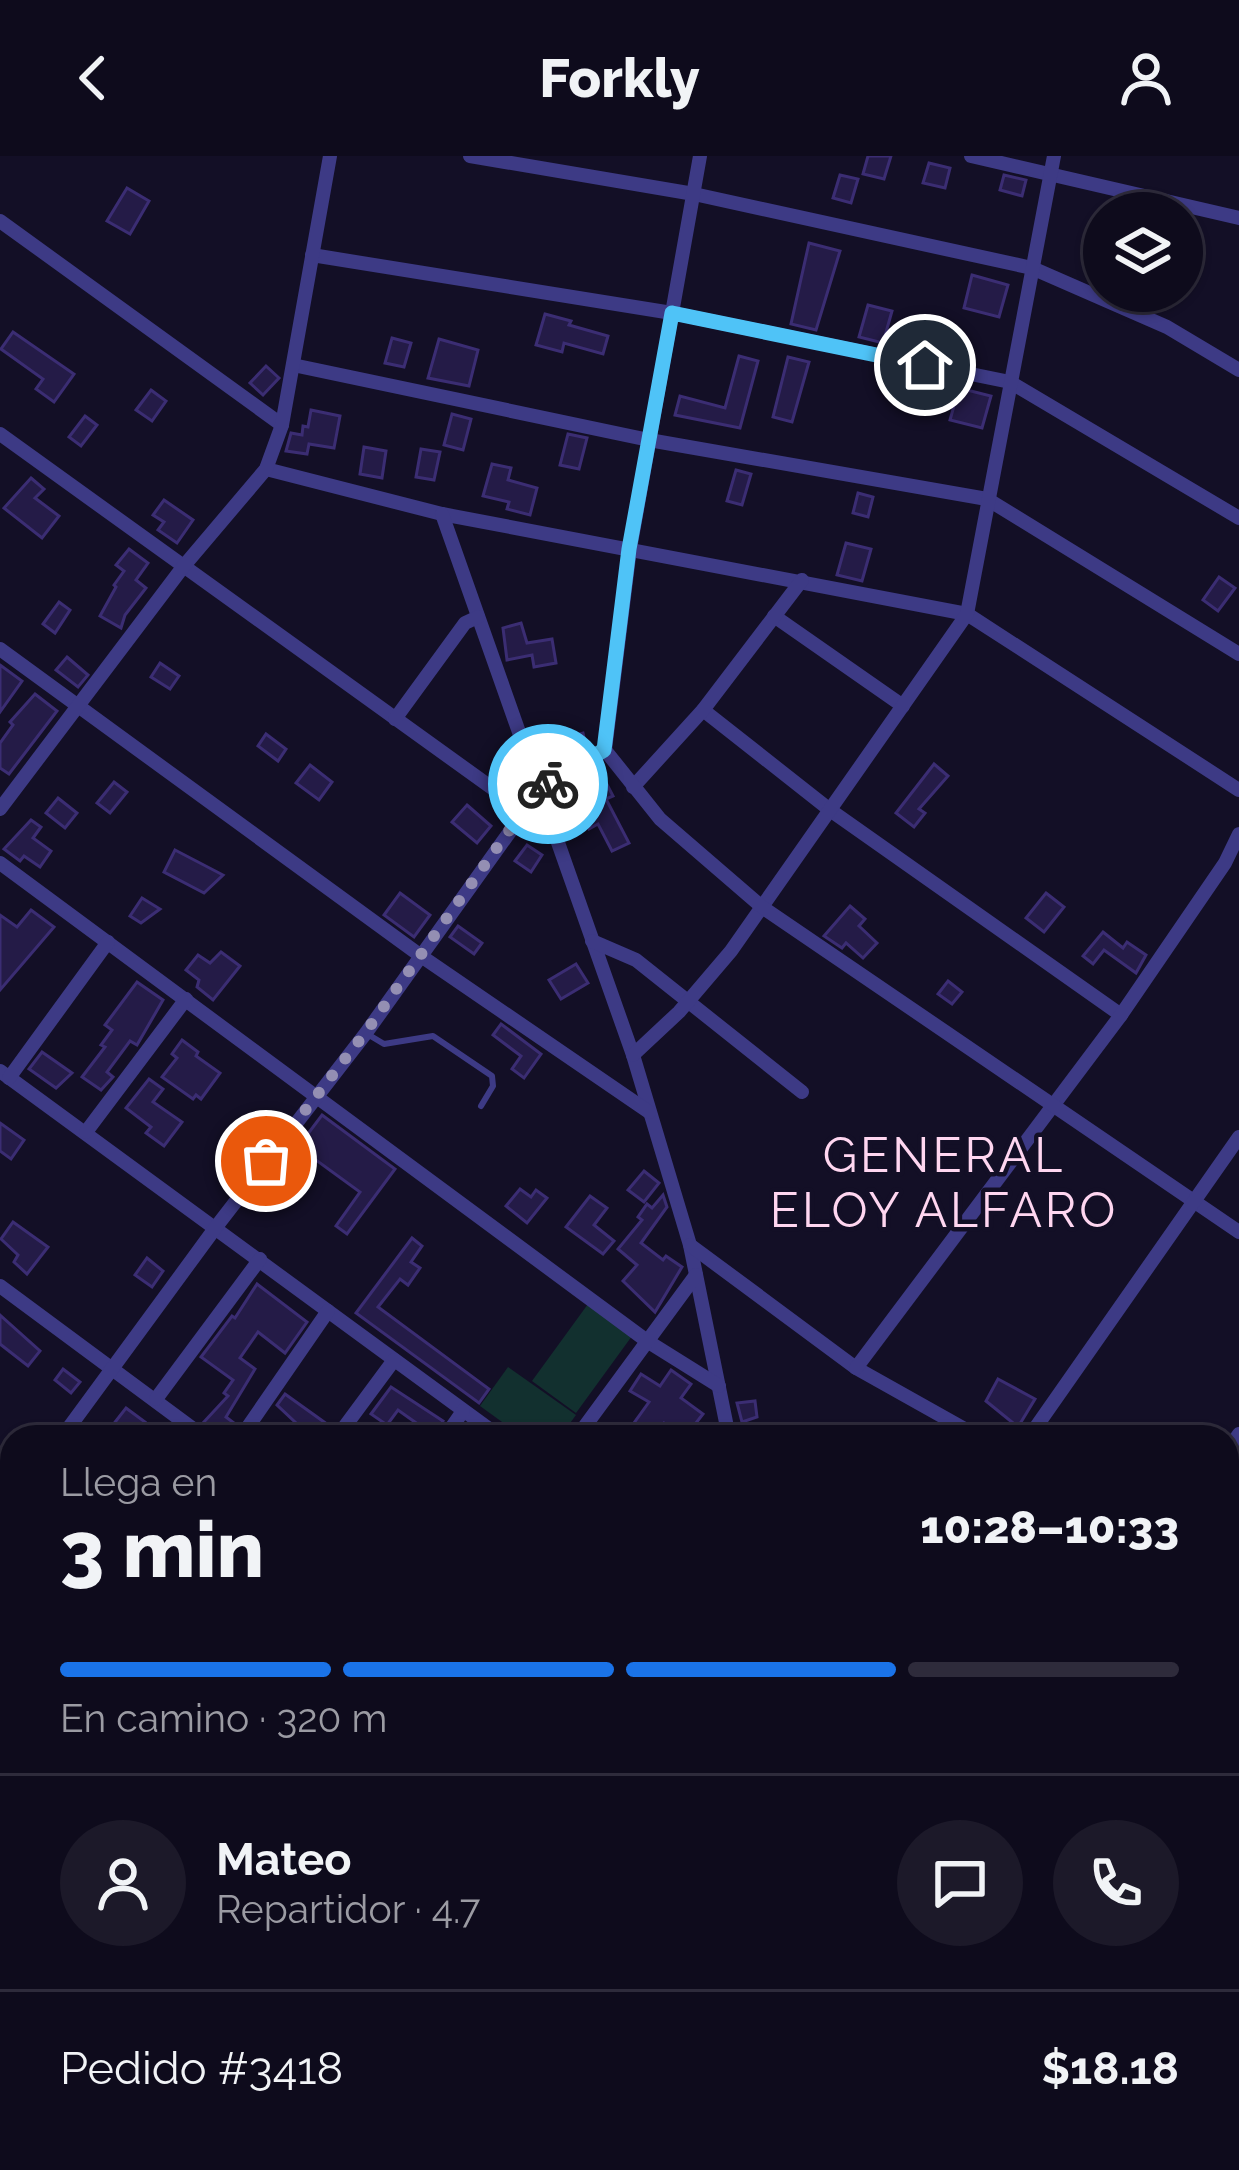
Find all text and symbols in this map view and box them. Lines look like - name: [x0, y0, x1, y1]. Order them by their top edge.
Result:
- icon: back: [60, 45, 126, 111]
- icon: person: [1113, 45, 1179, 111]
- text: Forkly: [539, 46, 700, 110]
- map controls: [1083, 192, 1203, 312]
- button: layers: [1083, 192, 1203, 312]
- pin: [874, 314, 976, 416]
- icon: home: [892, 332, 958, 398]
- courier: [488, 724, 608, 844]
- icon: bike: [515, 751, 581, 817]
- pin: [215, 1110, 317, 1212]
- district label: GENERAL ELOY ALFARO: [770, 1127, 1118, 1238]
- icon: bag: [233, 1128, 299, 1194]
- text: Llega en: [60, 1459, 217, 1505]
- text: 10:28–10:33: [920, 1501, 1179, 1554]
- text: 3 min: [60, 1504, 264, 1595]
- text: En camino · 320 m: [60, 1695, 387, 1741]
- button: person: [60, 1820, 186, 1946]
- button: chat: [897, 1820, 1023, 1946]
- button: phone: [1053, 1820, 1179, 1946]
- text: Mateo: [216, 1833, 351, 1886]
- text: Repartidor · 4.7: [216, 1886, 480, 1932]
- text: Pedido #3418: [60, 2042, 343, 2095]
- text: $18.18: [1042, 2042, 1179, 2095]

